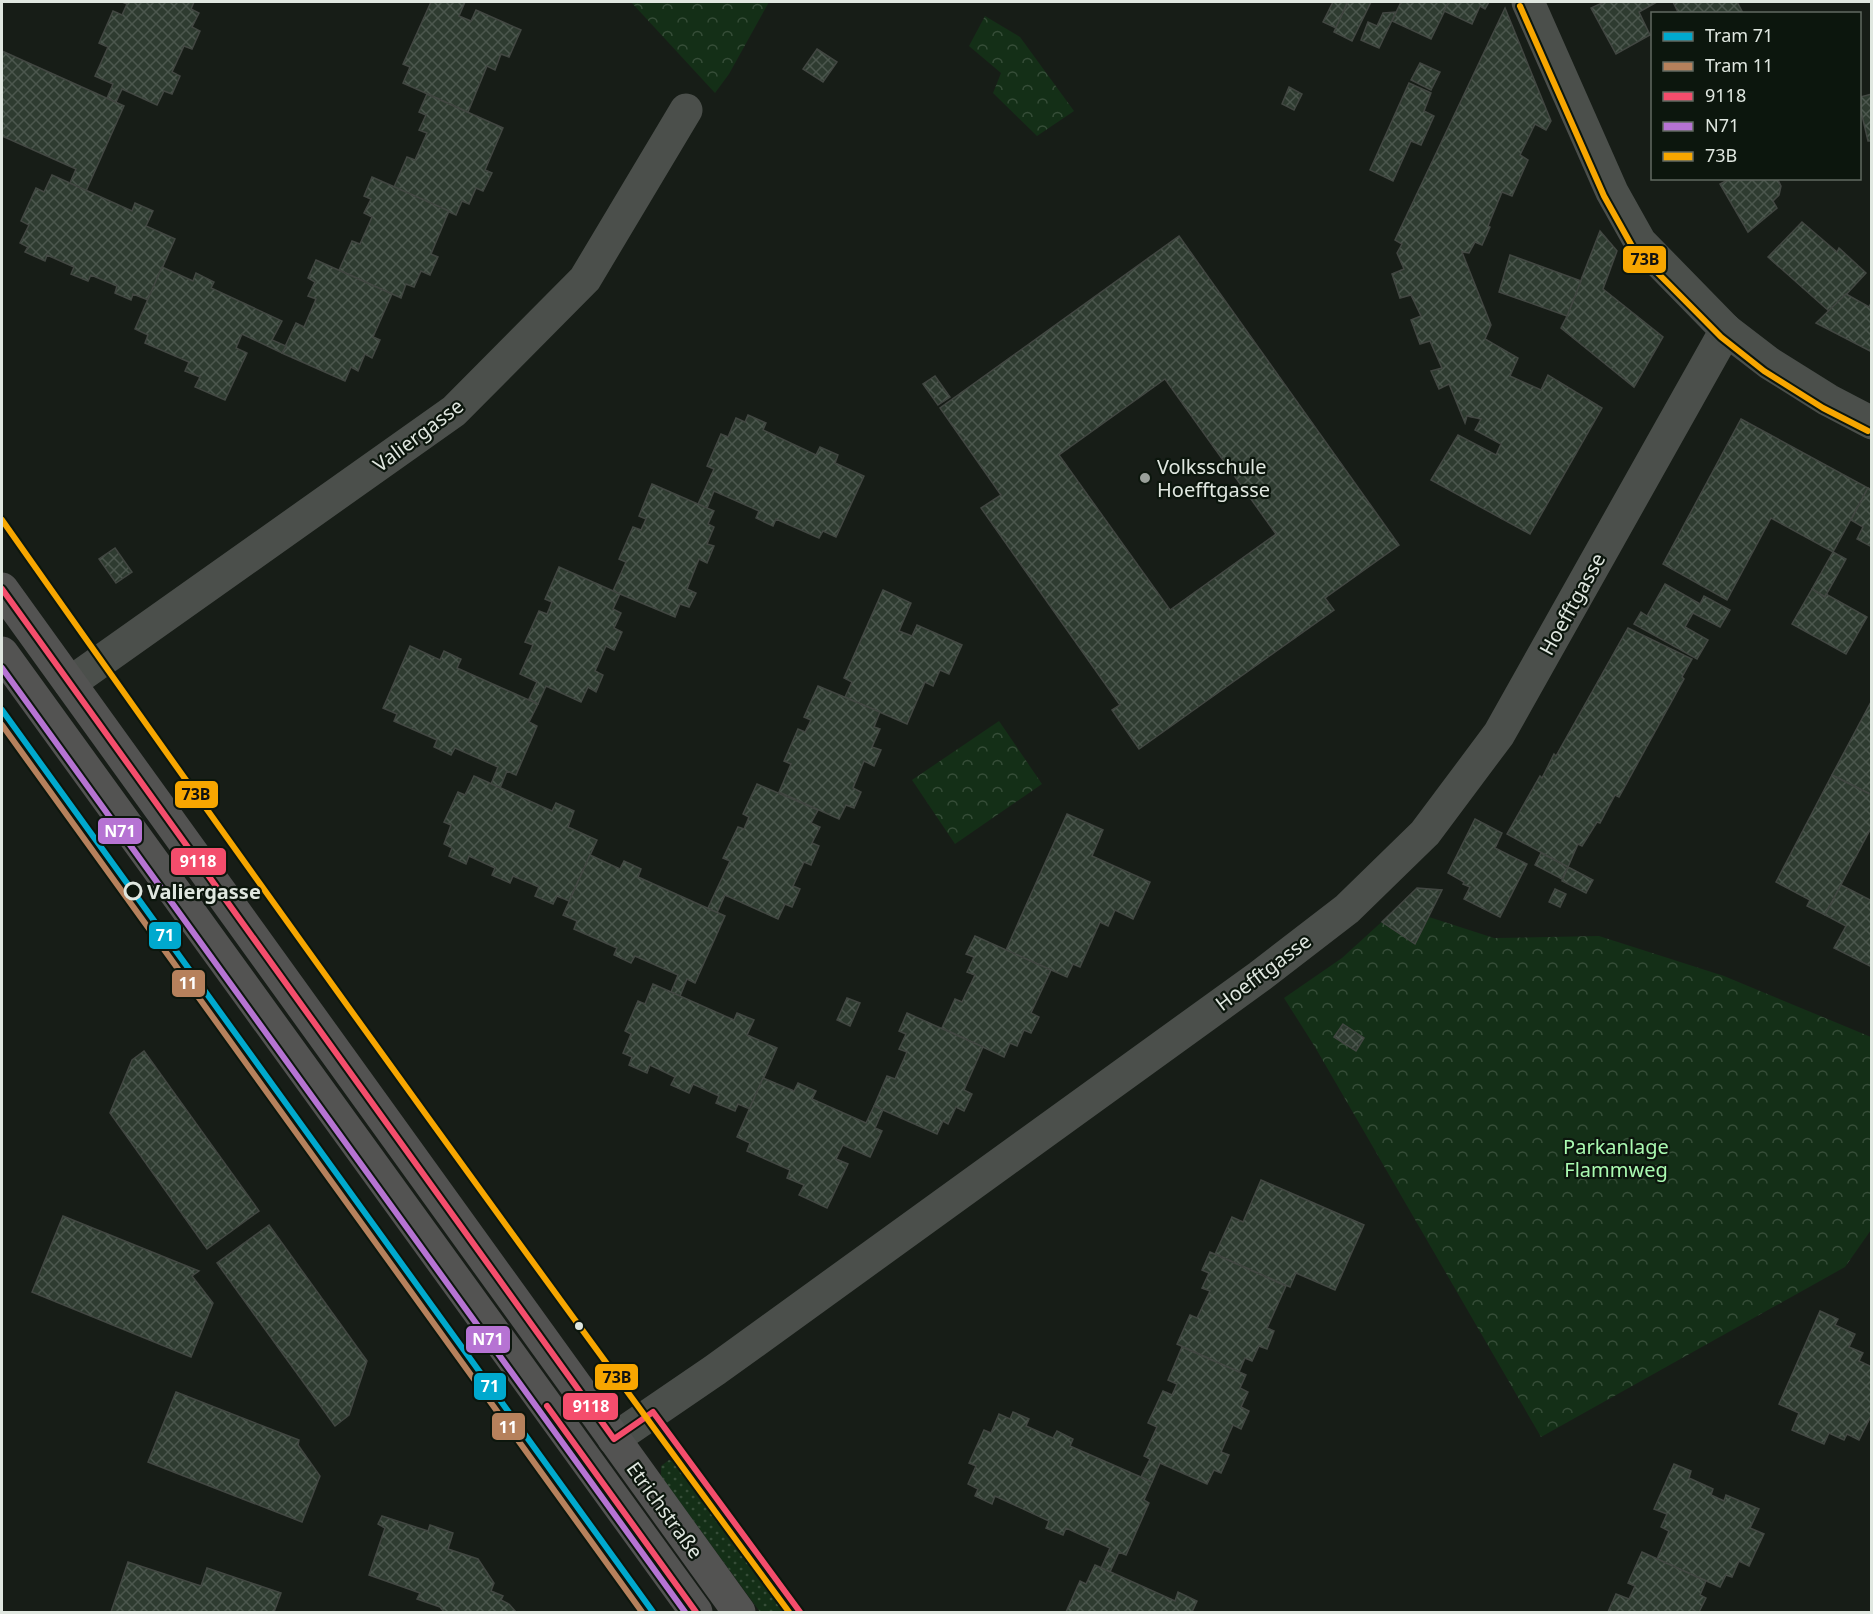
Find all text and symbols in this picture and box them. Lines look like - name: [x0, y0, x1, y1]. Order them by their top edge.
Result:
- legend: [1651, 12, 1861, 180]
- text: Tram 71: [1705, 23, 1773, 47]
- text: Tram 11: [1705, 53, 1773, 77]
- text: 9118: [1705, 83, 1746, 107]
- text: N71: [1705, 113, 1739, 137]
- text: 73B: [1705, 143, 1737, 167]
- line badge: 73B: [1622, 245, 1667, 274]
- text: 73B: [1631, 248, 1659, 270]
- street label: Valiergasse: [367, 392, 469, 478]
- place label: Volksschule Hoefftgasse: [1157, 453, 1270, 503]
- marker: Volksschule Hoefftgasse: [1138, 471, 1152, 485]
- street label: Hoefftgasse: [1533, 548, 1611, 660]
- line badge: 73B: [174, 780, 219, 809]
- text: 73B: [182, 783, 210, 805]
- line badge: N71: [97, 817, 143, 845]
- text: N71: [104, 820, 136, 842]
- line badge: 9118: [170, 847, 227, 876]
- text: 9118: [180, 850, 216, 872]
- place label: Valiergasse: [147, 878, 261, 905]
- marker: Valiergasse: [124, 882, 142, 900]
- line badge: 71: [148, 921, 182, 950]
- text: 71: [156, 924, 174, 946]
- street label: Hoefftgasse: [1210, 927, 1316, 1017]
- line badge: 11: [171, 969, 206, 998]
- text: 11: [179, 972, 197, 994]
- park label: Parkanlage Flammweg: [1563, 1133, 1669, 1183]
- unlabelled marker: [573, 1320, 585, 1332]
- line badge: N71: [465, 1325, 511, 1354]
- text: N71: [472, 1328, 504, 1350]
- line badge: 73B: [594, 1363, 639, 1391]
- text: 73B: [603, 1366, 631, 1388]
- line badge: 71: [473, 1372, 507, 1401]
- text: 71: [481, 1375, 499, 1397]
- line badge: 9118: [562, 1392, 619, 1421]
- text: 9118: [573, 1395, 609, 1417]
- line badge: 11: [491, 1412, 526, 1441]
- text: 11: [499, 1416, 517, 1438]
- street label: Etrichstraße: [621, 1456, 709, 1564]

